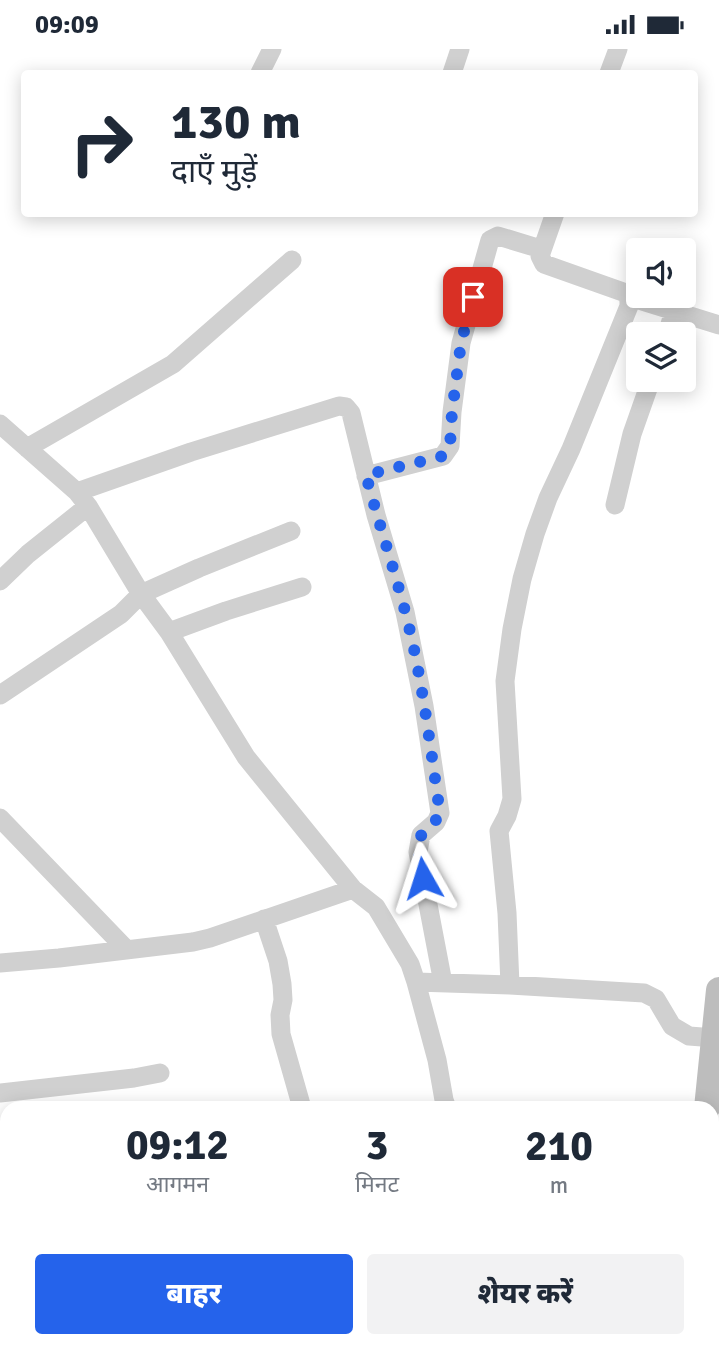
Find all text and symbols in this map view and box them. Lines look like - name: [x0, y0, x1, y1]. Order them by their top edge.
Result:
- text: 09:09: [35, 9, 99, 41]
- text: 130 m: [171, 92, 301, 152]
- icon: right: [56, 98, 147, 189]
- text: दाएँ मुड़ें: [171, 152, 257, 191]
- map controls: [626, 238, 696, 392]
- button: sound: [626, 238, 696, 308]
- pin: [443, 267, 503, 327]
- icon: arrive: [454, 278, 492, 316]
- button: layers: [626, 322, 696, 392]
- position arrow: [386, 841, 460, 915]
- text: 09:12: [126, 1120, 229, 1171]
- text: 3: [366, 1120, 388, 1171]
- text: 210: [525, 1121, 593, 1172]
- text: आगमन: [146, 1170, 209, 1199]
- text: मिनट: [355, 1170, 399, 1199]
- text: m: [550, 1171, 568, 1200]
- button: बाहर: [35, 1254, 353, 1334]
- button: शेयर करें: [367, 1254, 684, 1334]

